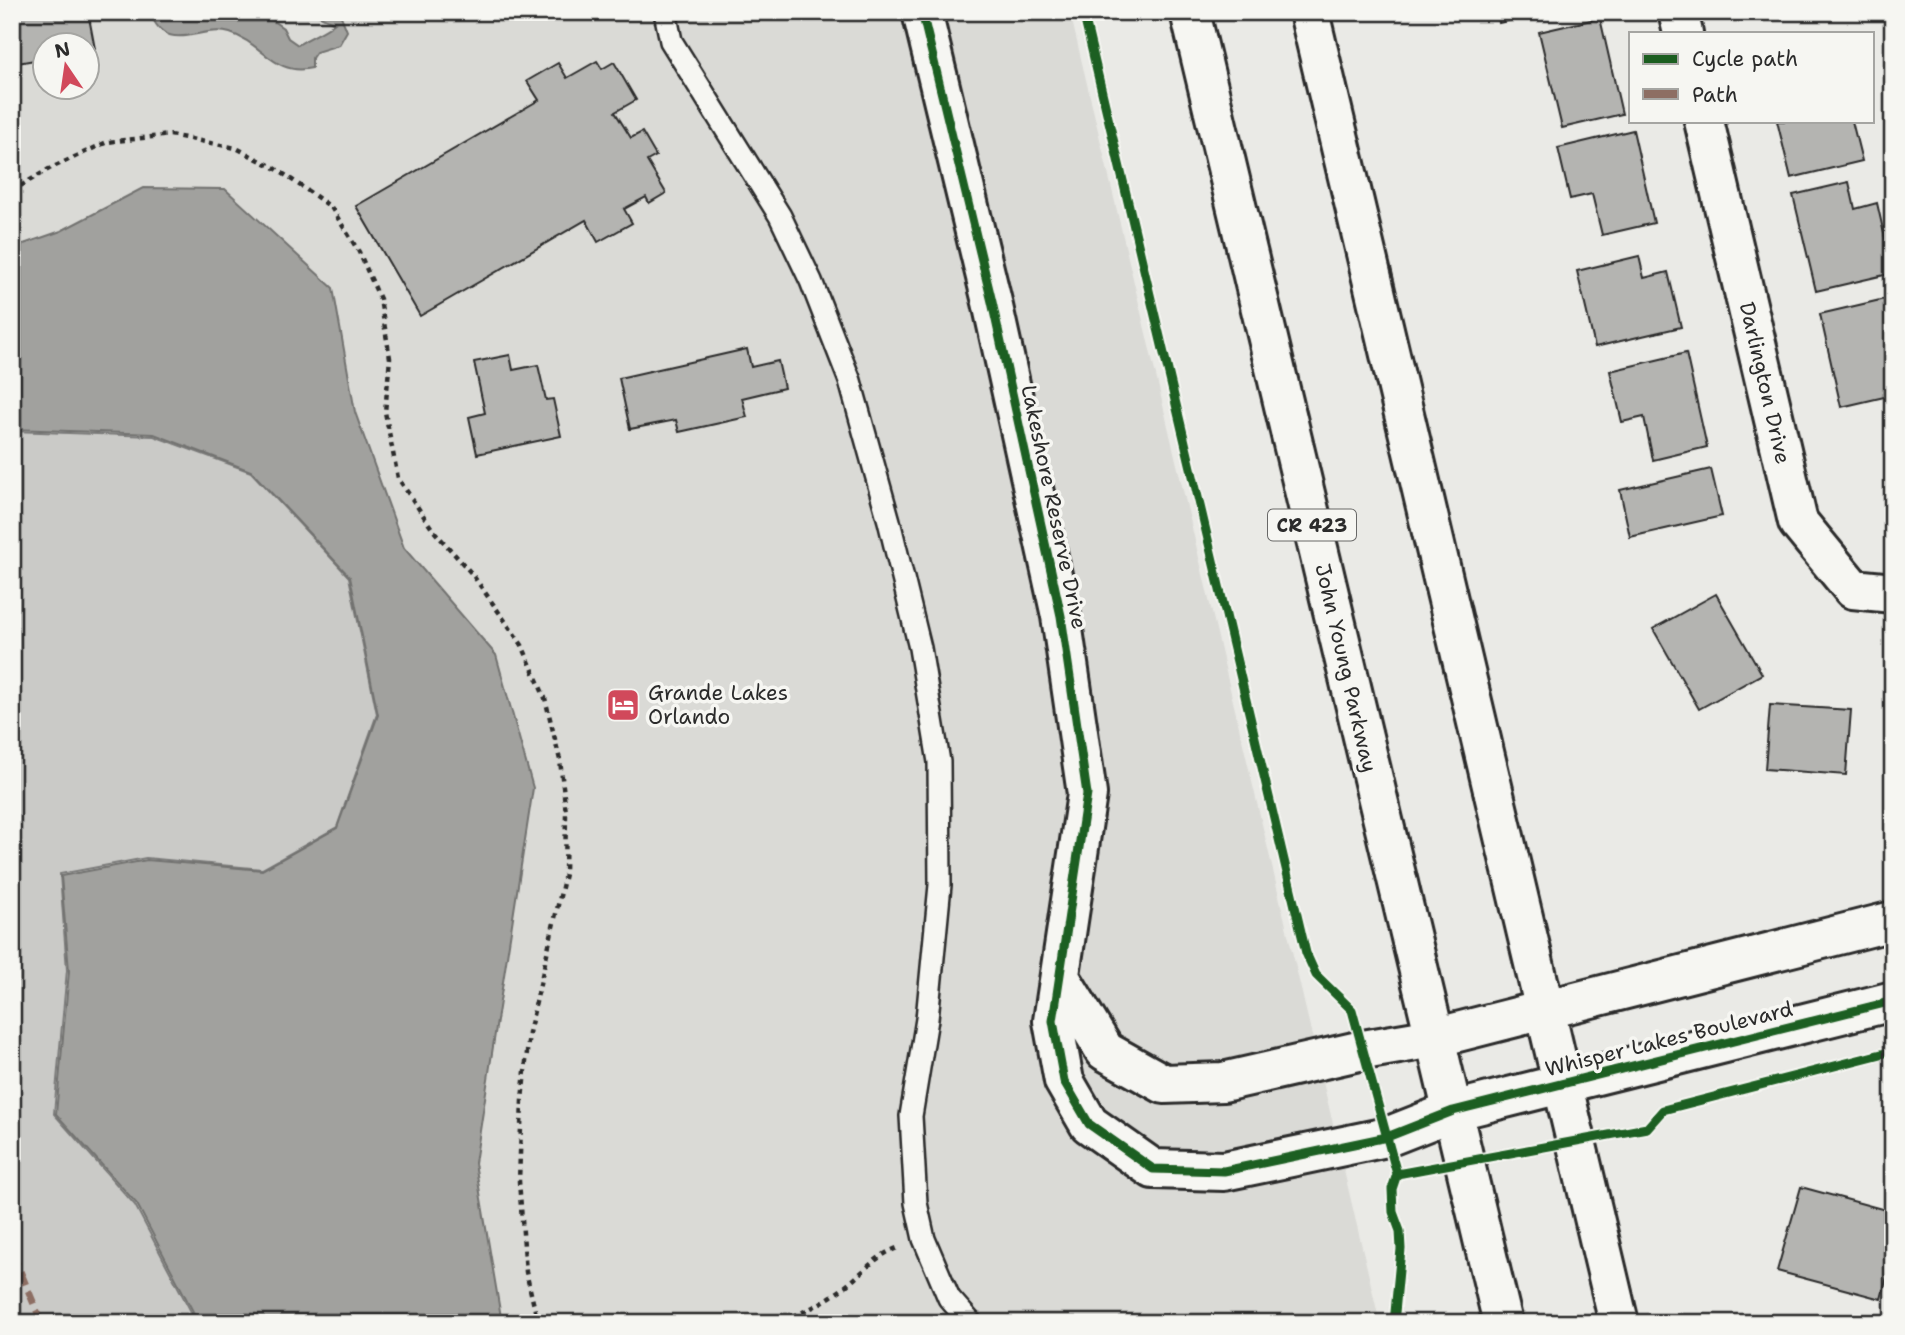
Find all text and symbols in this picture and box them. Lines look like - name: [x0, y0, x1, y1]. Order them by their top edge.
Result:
- north arrow: [32, 32, 102, 102]
- legend: [1629, 32, 1874, 122]
- text: N: [52, 36, 72, 64]
- text: Cycle path: [1692, 45, 1798, 73]
- text: Path: [1692, 81, 1738, 109]
- street label: Darlington Drive: [1733, 299, 1797, 467]
- street label: Lakeshore Reserve Drive: [1014, 382, 1094, 632]
- road number: CR 423: [1268, 510, 1356, 540]
- street label: John Young Parkway: [1308, 561, 1384, 775]
- place label: Grande Lakes Orlando: [648, 679, 788, 731]
- hotel icon: Grande Lakes Orlando: [604, 686, 642, 724]
- street label: Whisper Lakes Boulevard: [1542, 995, 1796, 1083]

